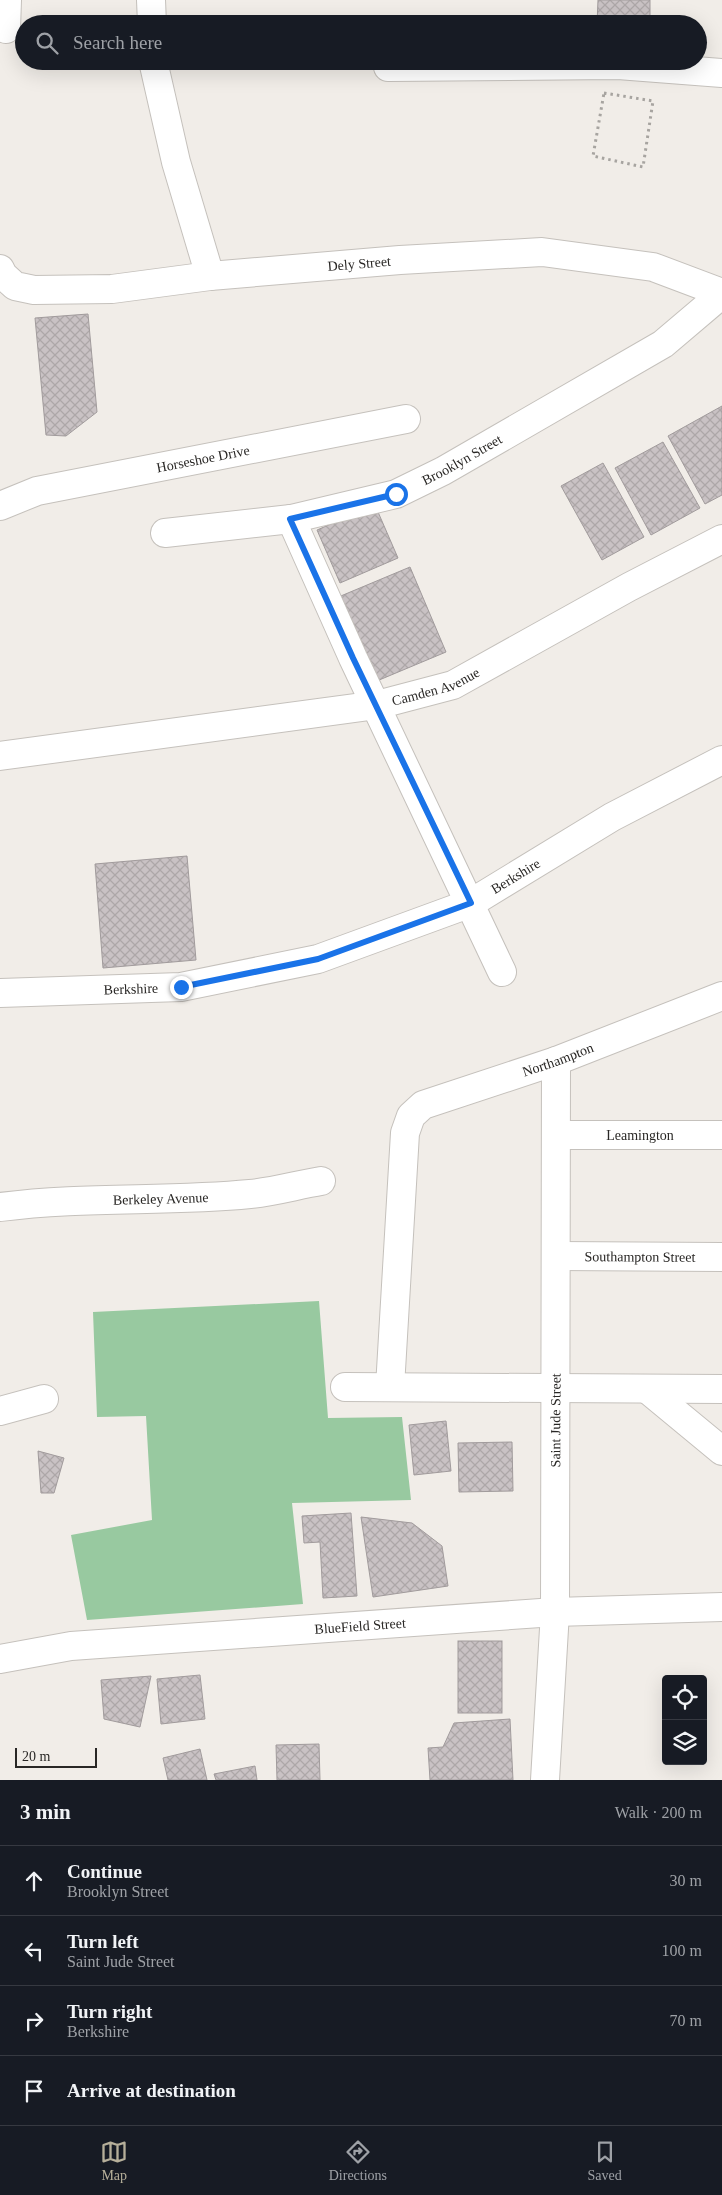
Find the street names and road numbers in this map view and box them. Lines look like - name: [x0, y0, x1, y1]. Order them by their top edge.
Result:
- street label: Dely Street: [327, 253, 392, 274]
- street label: Brooklyn Street: [419, 431, 504, 488]
- street label: Horseshoe Drive: [155, 442, 251, 475]
- street label: Camden Avenue: [390, 664, 482, 708]
- street label: Berkshire: [488, 855, 543, 896]
- street label: Berkshire: [103, 980, 158, 997]
- street label: Northampton: [520, 1040, 596, 1079]
- street label: Leamington: [606, 1128, 674, 1143]
- street label: Berkeley Avenue: [113, 1189, 209, 1207]
- street label: Southampton Street: [585, 1249, 696, 1264]
- street label: Saint Jude Street: [548, 1373, 563, 1467]
- street label: BlueField Street: [314, 1615, 406, 1636]

